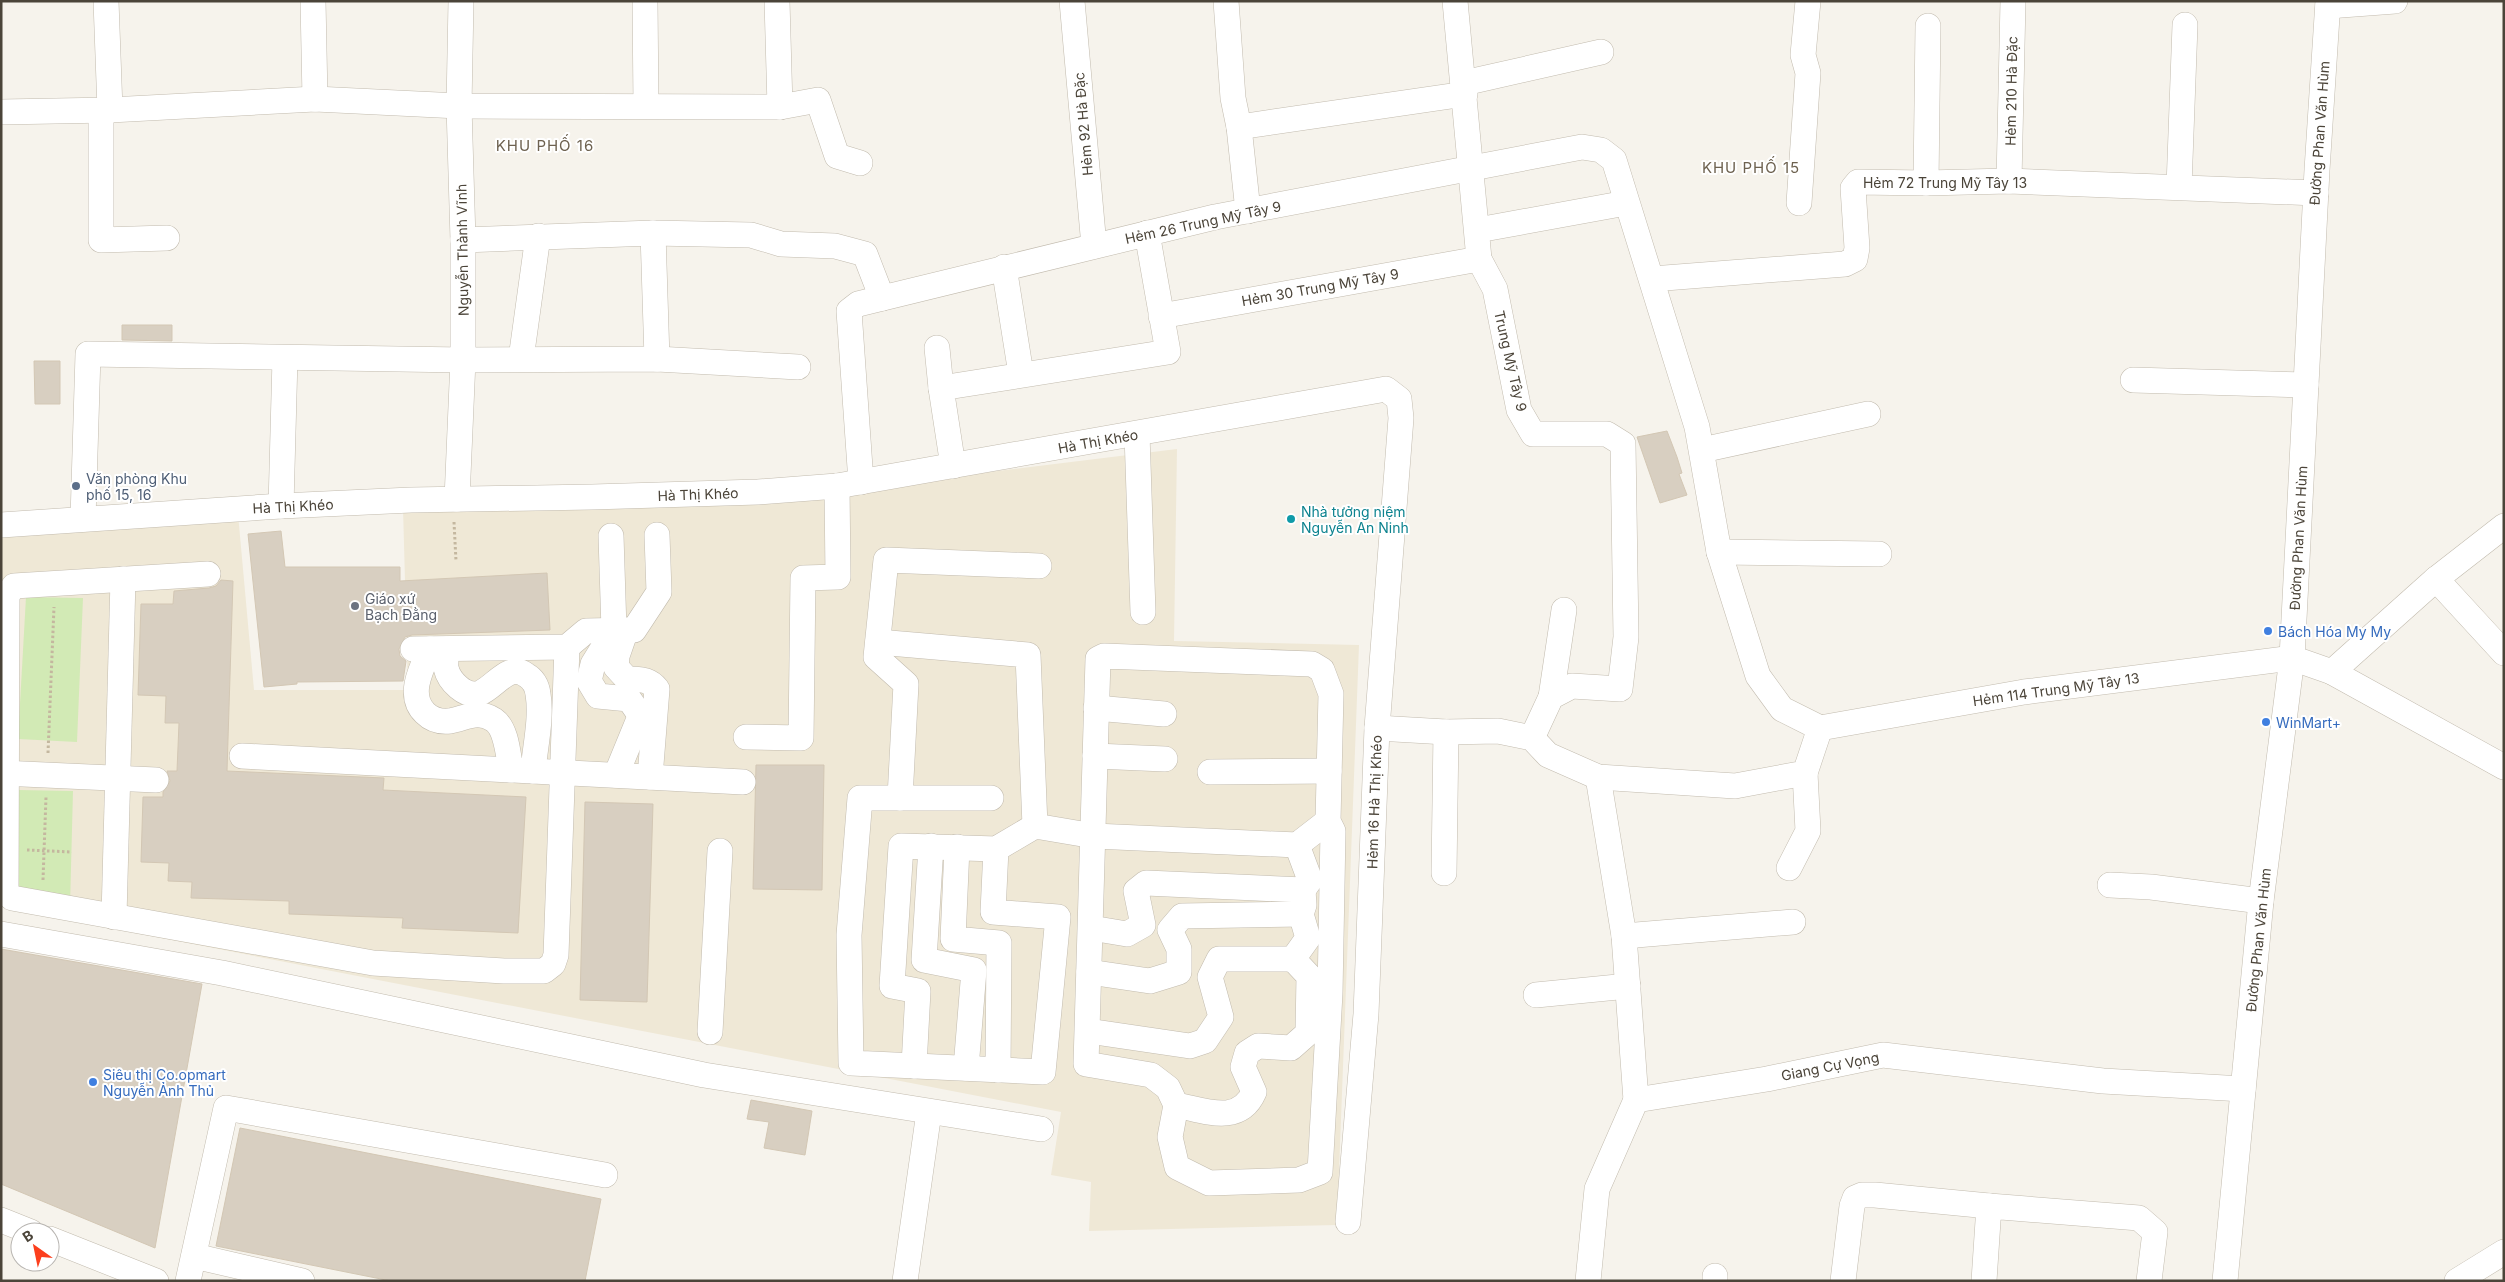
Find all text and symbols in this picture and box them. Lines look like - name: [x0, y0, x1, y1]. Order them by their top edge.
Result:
- street label: Hẻm 210 Hà Đặc: [2002, 36, 2020, 146]
- street label: Đường Phan Văn Hùm: [2305, 60, 2333, 206]
- street label: Hẻm 92 Hà Đặc: [1070, 71, 1096, 177]
- district label: KHU PHỐ 16: [496, 134, 594, 155]
- district label: KHU PHỐ 15: [1702, 156, 1800, 177]
- street label: Hẻm 72 Trung Mỹ Tây 13: [1863, 174, 2027, 191]
- street label: Nguyễn Thành Vĩnh: [452, 184, 472, 316]
- street label: Hẻm 26 Trung Mỹ Tây 9: [1123, 197, 1283, 247]
- street label: Hẻm 30 Trung Mỹ Tây 9: [1240, 265, 1400, 309]
- street label: Trung Mỹ Tây 9: [1491, 309, 1531, 413]
- street label: Hà Thị Khéo: [1057, 426, 1139, 456]
- street label: Đường Phan Văn Hùm: [2286, 465, 2310, 611]
- place label: Văn phòng Khu phố 15, 16: [86, 470, 187, 503]
- marker: Văn phòng Khu phố 15, 16: [70, 480, 82, 492]
- street label: Hà Thị Khéo: [657, 484, 739, 504]
- street label: Hà Thị Khéo: [252, 495, 334, 517]
- place label: Nhà tưởng niệm Nguyễn An Ninh: [1301, 503, 1409, 536]
- marker: Nhà tưởng niệm Nguyễn An Ninh: [1285, 513, 1297, 525]
- place label: Giáo xứ Bạch Đằng: [365, 590, 437, 623]
- marker: Giáo xứ Bạch Đằng: [349, 600, 361, 612]
- place label: Bách Hóa My My: [2278, 623, 2391, 640]
- marker: Bách Hóa My My: [2262, 625, 2274, 637]
- street label: Hẻm 114 Trung Mỹ Tây 13: [1972, 669, 2140, 709]
- place label: WinMart+: [2276, 714, 2341, 731]
- marker: WinMart+: [2260, 716, 2272, 728]
- street label: Hẻm 16 Hà Thị Khéo: [1363, 735, 1385, 869]
- street label: Đường Phan Văn Hùm: [2242, 867, 2274, 1013]
- street label: Giang Cự Vọng: [1780, 1048, 1880, 1084]
- place label: Siêu thị Co.opmart Nguyễn Ảnh Thủ: [103, 1066, 226, 1099]
- marker: Siêu thị Co.opmart Nguyễn Ảnh Thủ: [87, 1076, 99, 1088]
- north arrow: [10, 1222, 60, 1272]
- text: B: [19, 1226, 36, 1245]

